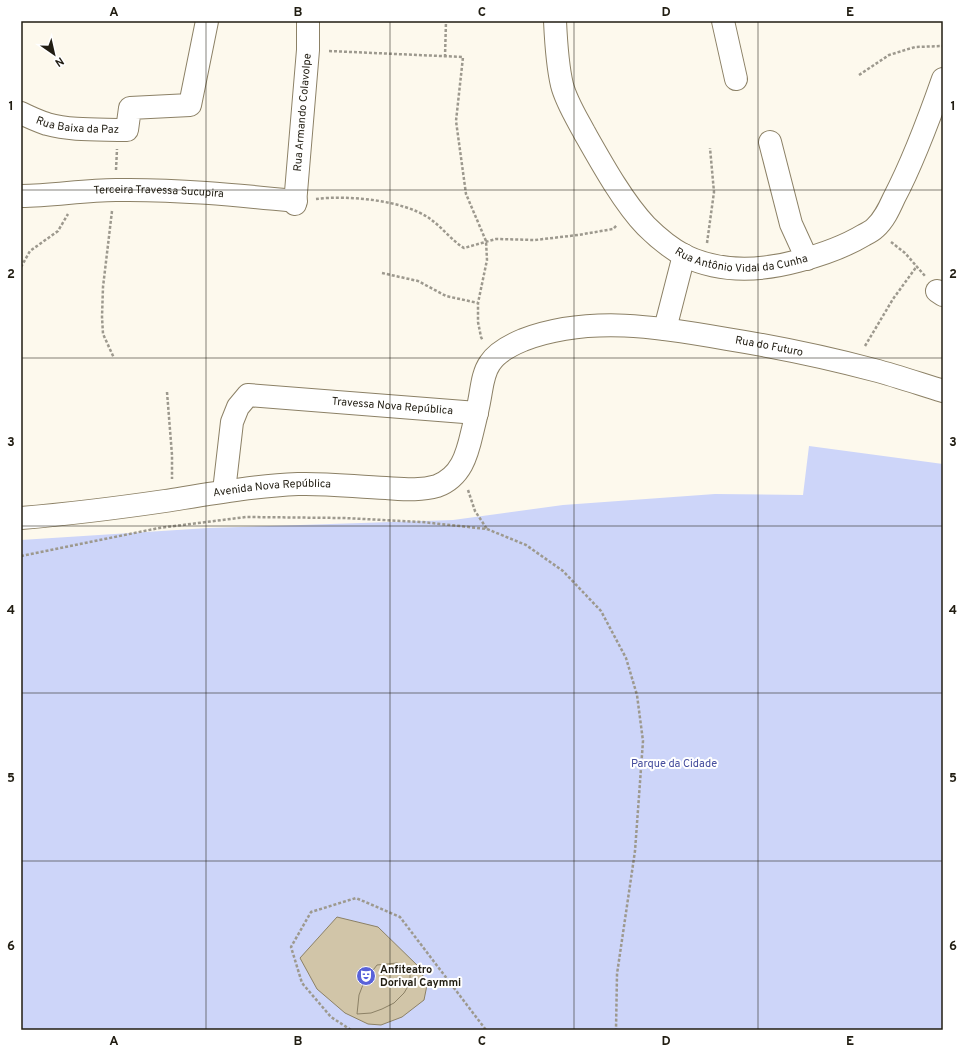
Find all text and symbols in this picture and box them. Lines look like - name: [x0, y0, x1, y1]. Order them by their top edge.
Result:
- text: A: [109, 5, 119, 21]
- text: B: [294, 5, 303, 21]
- text: C: [478, 5, 486, 21]
- text: D: [661, 5, 671, 21]
- text: E: [846, 5, 854, 21]
- north arrow: [34, 34, 74, 74]
- text: N: [52, 53, 66, 69]
- street label: Rua Armando Colavolpe: [291, 53, 315, 172]
- text: 1: [8, 99, 14, 115]
- text: 1: [950, 99, 956, 115]
- street label: Rua Baixa da Paz: [34, 114, 119, 137]
- street label: Terceira Travessa Sucupira: [93, 183, 225, 201]
- street label: Rua Antônio Vidal da Cunha: [672, 245, 810, 276]
- text: 2: [7, 267, 15, 283]
- text: 2: [949, 267, 957, 283]
- street label: Rua do Futuro: [734, 333, 804, 360]
- street label: Travessa Nova República: [331, 395, 454, 418]
- text: 3: [7, 435, 15, 451]
- text: 3: [949, 435, 957, 451]
- street label: Avenida Nova República: [212, 477, 332, 500]
- text: 4: [7, 603, 15, 619]
- text: 4: [949, 603, 957, 619]
- park label: Parque da Cidade: [631, 757, 717, 771]
- text: 5: [7, 771, 15, 787]
- text: 5: [949, 771, 957, 787]
- text: 6: [7, 939, 15, 955]
- text: 6: [949, 939, 957, 955]
- place label: Anfiteatro Dorival Caymmi: [380, 963, 461, 990]
- theatre icon: Anfiteatro Dorival Caymmi: [355, 965, 377, 987]
- text: A: [109, 1034, 119, 1050]
- text: B: [294, 1034, 303, 1050]
- text: C: [478, 1034, 486, 1050]
- text: D: [661, 1034, 671, 1050]
- text: E: [846, 1034, 854, 1050]

